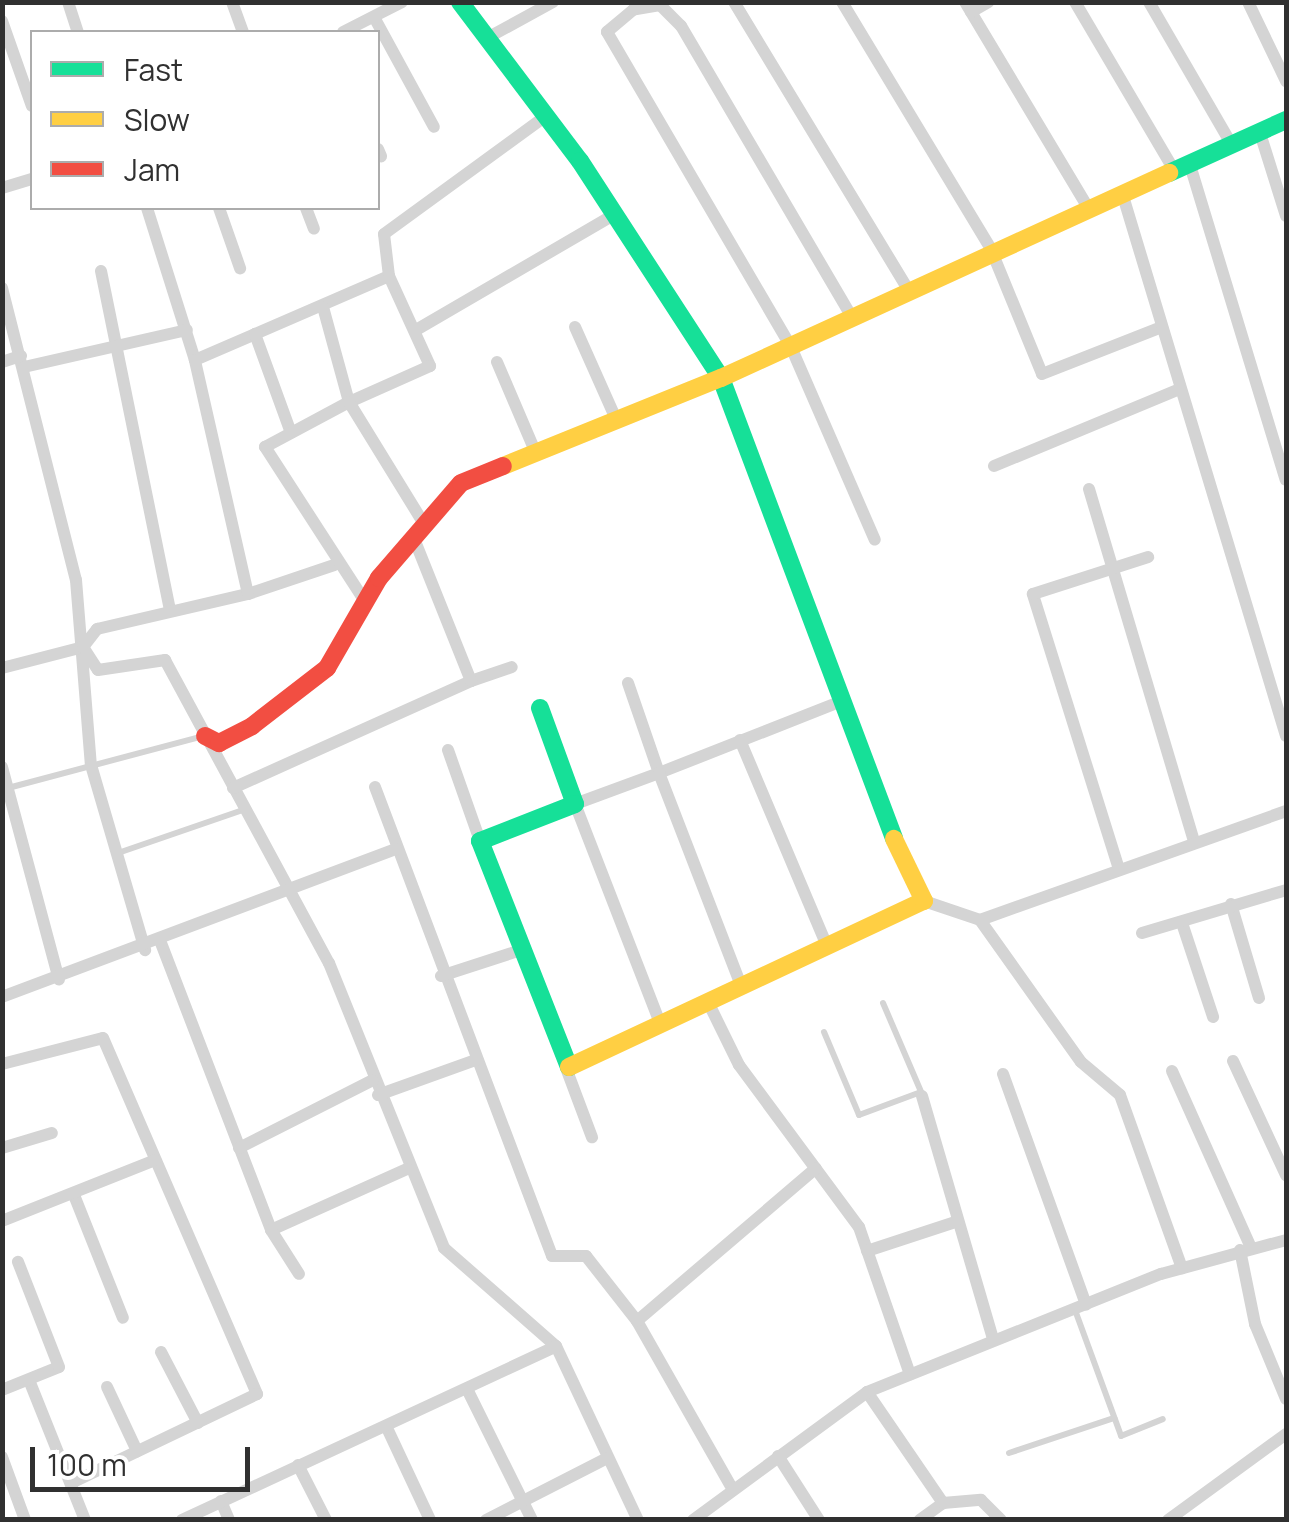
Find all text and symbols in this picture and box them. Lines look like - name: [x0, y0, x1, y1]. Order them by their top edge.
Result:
- legend: [30, 30, 380, 210]
- text: Fast: [124, 49, 183, 90]
- text: Slow: [124, 99, 190, 140]
- text: Jam: [124, 149, 180, 190]
- scale bar: [35, 1427, 255, 1489]
- text: 100 m: [47, 1444, 127, 1485]

